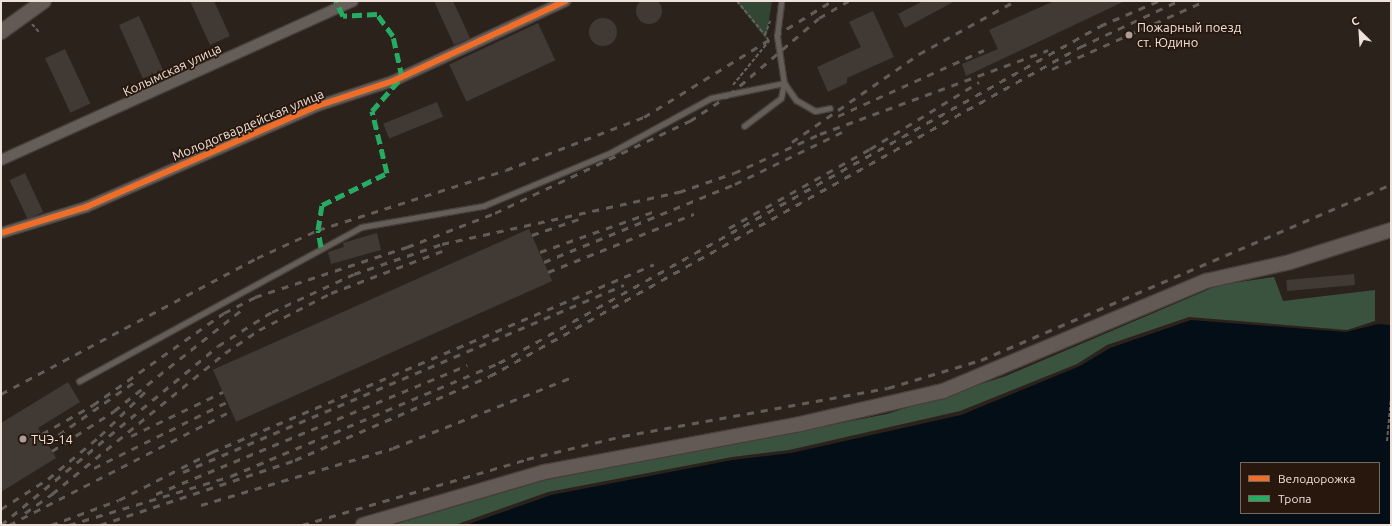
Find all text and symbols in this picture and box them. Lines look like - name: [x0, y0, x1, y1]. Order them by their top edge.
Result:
- north arrow: [1340, 12, 1380, 52]
- text: С: [1349, 14, 1361, 28]
- place label: Пожарный поезд ст. Юдино: [1137, 20, 1241, 51]
- marker: Пожарный поезд ст. Юдино: [1124, 30, 1134, 40]
- street label: Колымская улица: [120, 40, 224, 100]
- street label: Молодогвардейская улица: [170, 86, 326, 164]
- place label: ТЧЭ-14: [31, 431, 73, 447]
- marker: ТЧЭ-14: [18, 434, 28, 444]
- legend: [1240, 462, 1380, 514]
- text: Велодорожка: [1278, 472, 1355, 485]
- text: Тропа: [1278, 492, 1311, 505]

